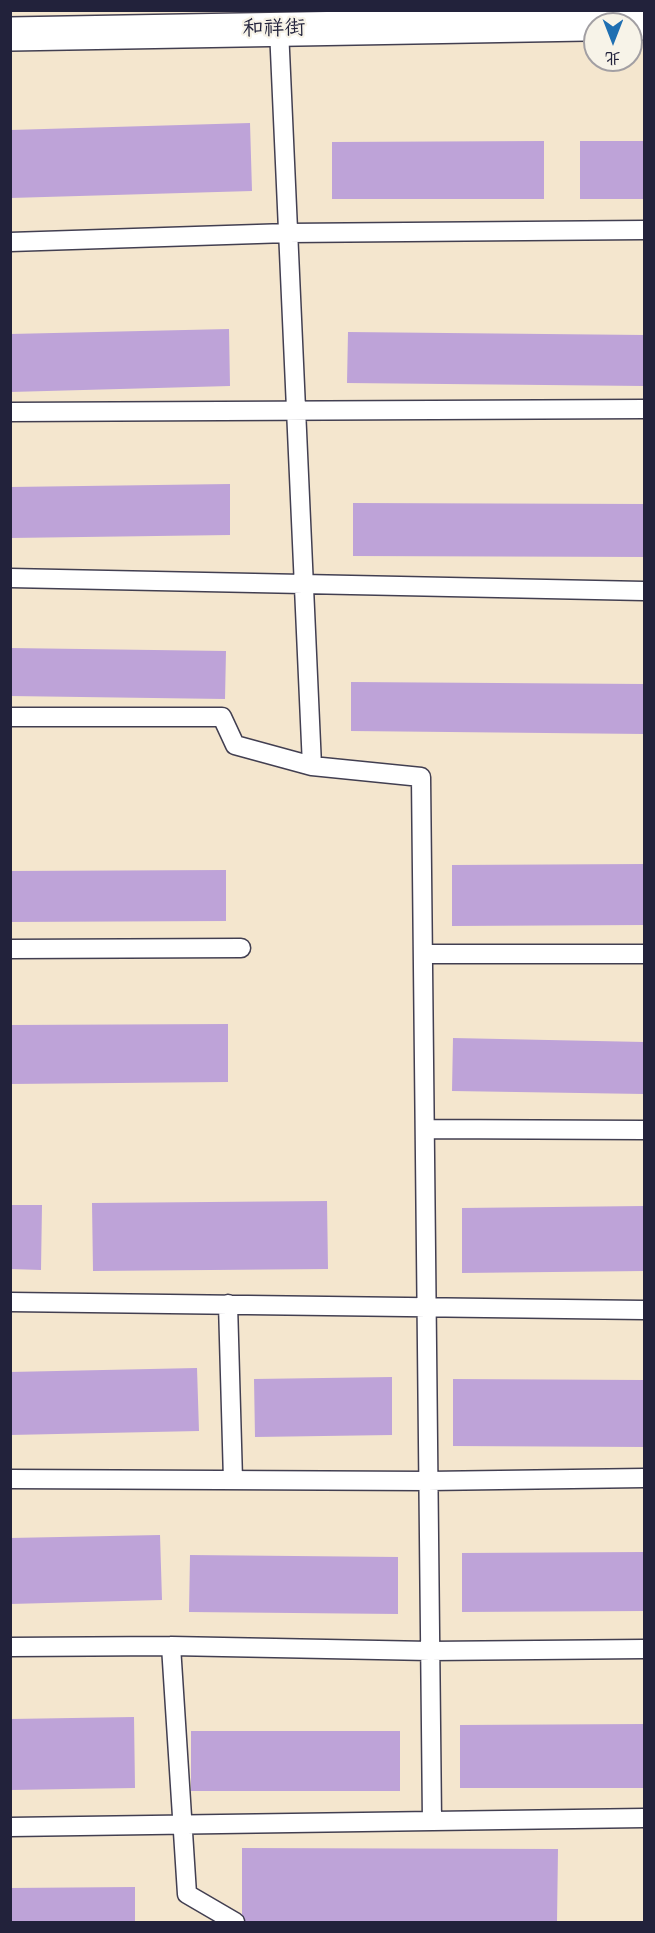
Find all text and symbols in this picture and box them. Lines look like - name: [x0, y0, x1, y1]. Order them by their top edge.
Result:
- north arrow: [583, 12, 643, 72]
- street label: 和祥街: [242, 16, 306, 42]
- text: 北: [605, 48, 621, 69]

